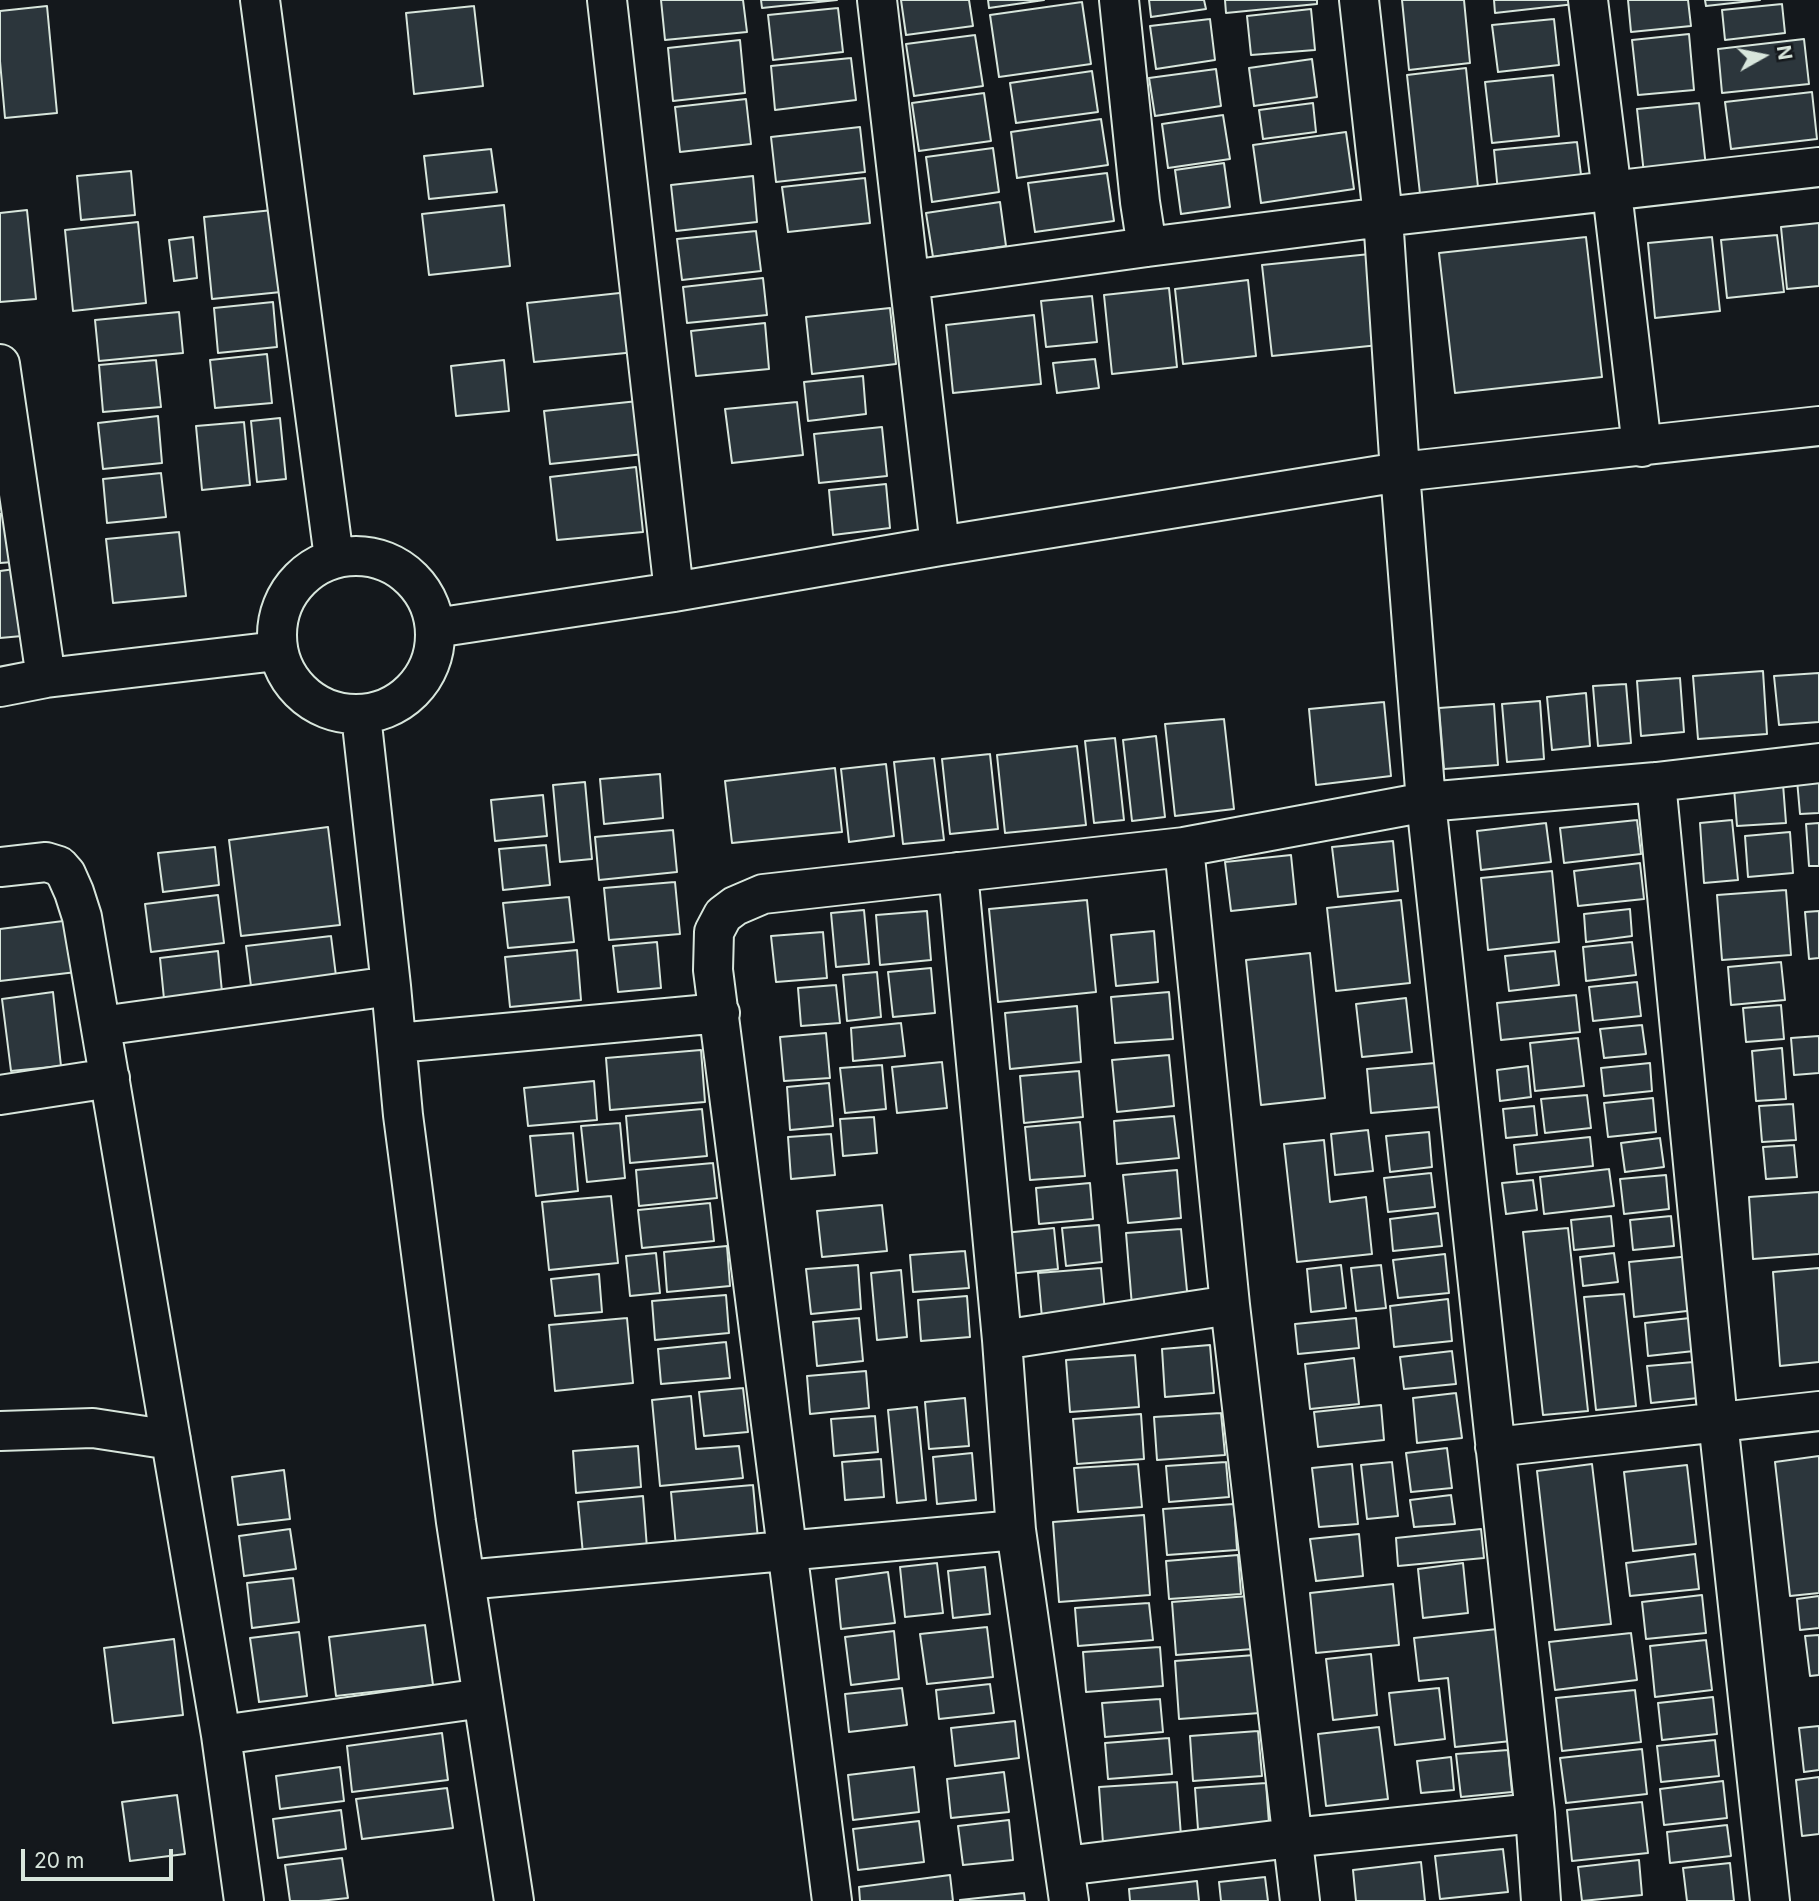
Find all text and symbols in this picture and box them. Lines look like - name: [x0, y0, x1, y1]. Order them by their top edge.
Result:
- north arrow: [1728, 21, 1798, 91]
- text: N: [1772, 44, 1797, 62]
- scale bar: [24, 1834, 177, 1878]
- text: 20 m: [34, 1848, 84, 1873]

